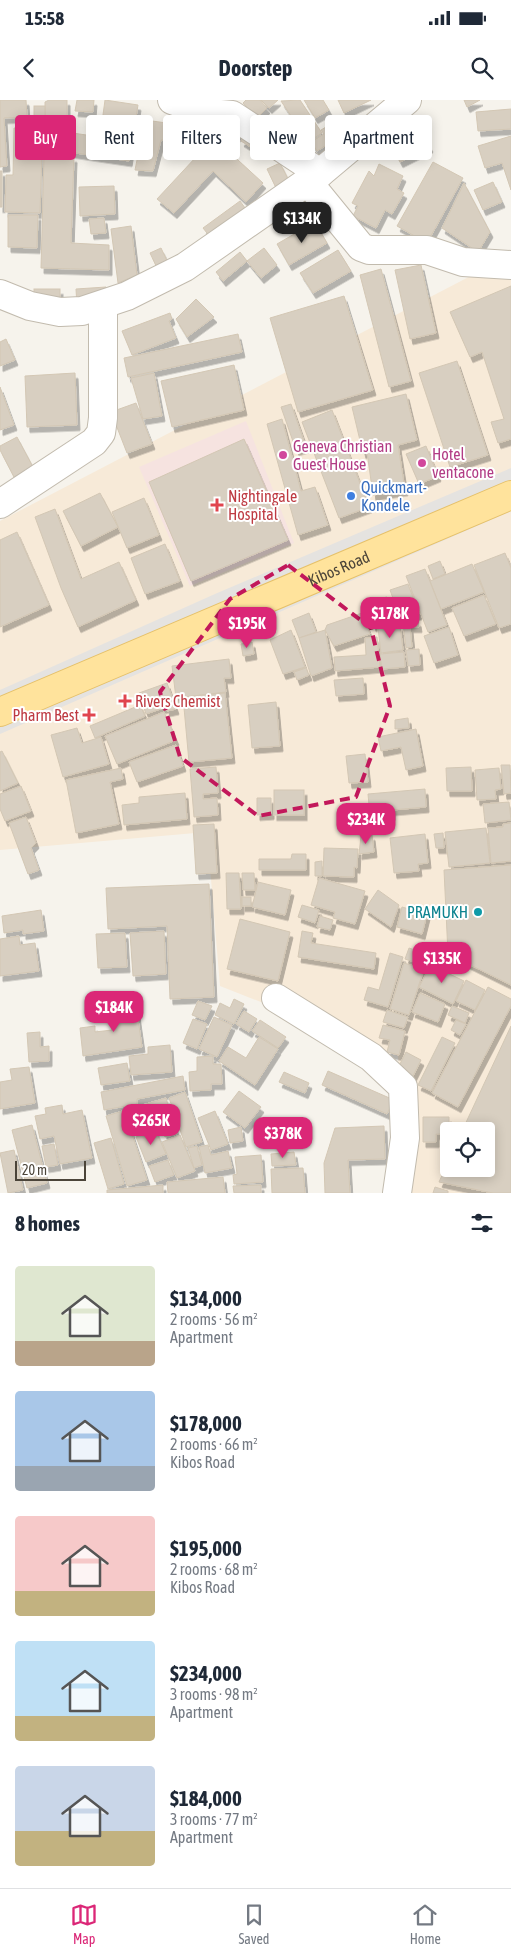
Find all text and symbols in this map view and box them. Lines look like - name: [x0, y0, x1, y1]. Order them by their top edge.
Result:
- text: 15:58: [25, 7, 64, 29]
- icon: back: [15, 54, 43, 82]
- icon: search: [468, 54, 496, 82]
- text: Doorstep: [219, 55, 292, 81]
- chip: Buy: [15, 115, 76, 160]
- chip: Rent: [86, 115, 153, 160]
- chip: Filters: [163, 115, 240, 160]
- chip: New: [250, 115, 315, 160]
- chip: Apartment: [325, 115, 432, 160]
- pin: $134K: [267, 202, 337, 244]
- text: $134K: [283, 209, 321, 227]
- place label: Geneva Christian Guest House: [293, 437, 392, 473]
- place label: Hotel ventacone: [432, 445, 494, 481]
- marker: Geneva Christian Guest House: [277, 449, 289, 461]
- marker: Hotel ventacone: [416, 457, 428, 469]
- place label: Quickmart- Kondele: [361, 478, 427, 514]
- place label: Nightingale Hospital: [228, 487, 297, 524]
- marker: Quickmart- Kondele: [345, 490, 357, 502]
- marker: Nightingale Hospital: [210, 498, 224, 512]
- street label: Kibos Road: [305, 547, 372, 589]
- pin: $178K: [355, 596, 425, 639]
- text: $178K: [371, 604, 409, 622]
- pin: $195K: [212, 606, 282, 649]
- text: $195K: [228, 614, 266, 632]
- place label: Rivers Chemist: [135, 692, 221, 710]
- marker: Rivers Chemist: [119, 695, 131, 707]
- place label: Pharm Best: [12, 706, 79, 724]
- marker: Pharm Best: [83, 709, 95, 721]
- pin: $234K: [331, 802, 401, 845]
- text: $234K: [347, 810, 385, 828]
- place label: PRAMUKH: [407, 903, 468, 921]
- marker: PRAMUKH: [472, 906, 484, 918]
- pin: $135K: [407, 942, 477, 984]
- text: $135K: [423, 949, 461, 967]
- pin: $184K: [79, 990, 149, 1033]
- text: $184K: [95, 998, 133, 1016]
- pin: $265K: [116, 1104, 186, 1146]
- text: $265K: [132, 1111, 170, 1129]
- pin: $378K: [248, 1116, 318, 1159]
- map controls: [440, 1122, 495, 1177]
- button: locate: [440, 1122, 495, 1177]
- text: $378K: [264, 1124, 302, 1142]
- scale bar: [15, 1158, 86, 1181]
- text: 20 m: [22, 1162, 47, 1178]
- icon: filters: [468, 1209, 496, 1237]
- text: 8 homes: [15, 1211, 80, 1235]
- icon: home: [55, 1286, 115, 1346]
- text: $134,000: [170, 1286, 242, 1310]
- text: 2 rooms · 56 m²: [170, 1310, 258, 1328]
- text: Apartment: [170, 1328, 233, 1346]
- icon: home: [55, 1411, 115, 1471]
- text: $178,000: [170, 1411, 242, 1435]
- text: 2 rooms · 66 m²: [170, 1435, 258, 1453]
- text: Kibos Road: [170, 1453, 235, 1471]
- icon: home: [55, 1536, 115, 1596]
- text: $195,000: [170, 1536, 242, 1560]
- text: 2 rooms · 68 m²: [170, 1560, 258, 1578]
- text: Kibos Road: [170, 1578, 235, 1596]
- icon: home: [55, 1661, 115, 1721]
- text: $234,000: [170, 1661, 242, 1685]
- text: 3 rooms · 98 m²: [170, 1685, 258, 1703]
- text: Apartment: [170, 1703, 233, 1721]
- icon: home: [55, 1786, 115, 1846]
- text: $184,000: [170, 1786, 242, 1810]
- text: 3 rooms · 77 m²: [170, 1810, 258, 1828]
- text: Apartment: [170, 1828, 233, 1846]
- tab: Map: [70, 1901, 98, 1947]
- tab: Saved: [238, 1901, 269, 1947]
- tab: Home: [410, 1901, 441, 1947]

